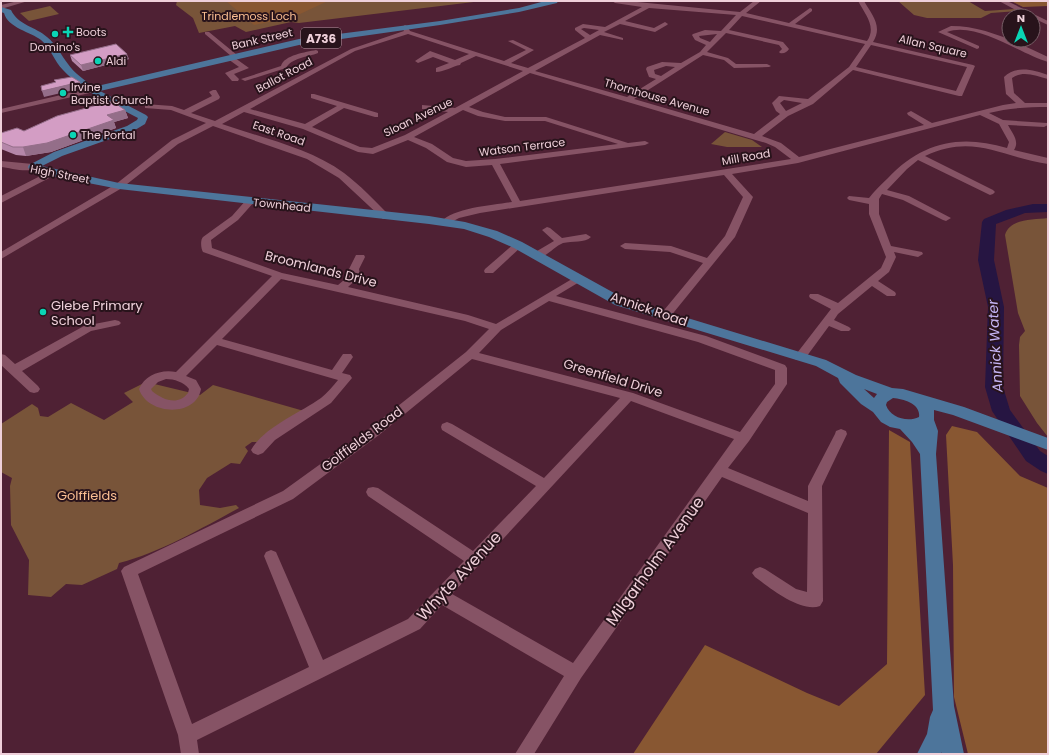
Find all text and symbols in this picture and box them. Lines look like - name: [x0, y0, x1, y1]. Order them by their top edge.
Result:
- park label: Trindlemoss Loch: [201, 8, 297, 24]
- north arrow: [1001, 8, 1041, 48]
- text: N: [1017, 10, 1025, 26]
- place label: Boots: [76, 24, 107, 40]
- street label: Bank Street: [230, 24, 294, 54]
- marker: Boots: [63, 27, 73, 37]
- road number: A736: [301, 28, 341, 48]
- marker: Domino's: [50, 29, 60, 39]
- street label: Allan Square: [897, 30, 969, 62]
- place label: Domino's: [30, 39, 80, 55]
- place label: Aldi: [106, 53, 127, 69]
- street label: Ballot Road: [253, 53, 315, 97]
- marker: Aldi: [93, 56, 103, 66]
- street label: Thornhouse Avenue: [602, 74, 712, 120]
- place label: Irvine Baptist Church: [71, 79, 152, 108]
- marker: Irvine Baptist Church: [58, 88, 68, 98]
- street label: Sloan Avenue: [381, 93, 455, 141]
- street label: East Road: [251, 117, 307, 149]
- place label: The Portal: [81, 127, 135, 143]
- marker: The Portal: [68, 130, 78, 140]
- street label: Watson Terrace: [478, 134, 566, 160]
- street label: Mill Road: [720, 145, 772, 169]
- street label: High Street: [29, 160, 91, 188]
- street label: Townhead: [252, 194, 312, 216]
- street label: Broomlands Drive: [263, 246, 379, 292]
- street label: Annick Road: [608, 287, 690, 331]
- place label: Glebe Primary School: [51, 296, 143, 330]
- water label: Annick Water: [983, 298, 1007, 394]
- marker: Glebe Primary School: [38, 307, 48, 317]
- street label: Greenfield Drive: [561, 354, 665, 402]
- street label: Golffields Road: [317, 402, 407, 476]
- park label: Golffields: [57, 486, 117, 505]
- street label: Milgarholm Avenue: [600, 492, 710, 630]
- street label: Whyte Avenue: [411, 526, 507, 626]

